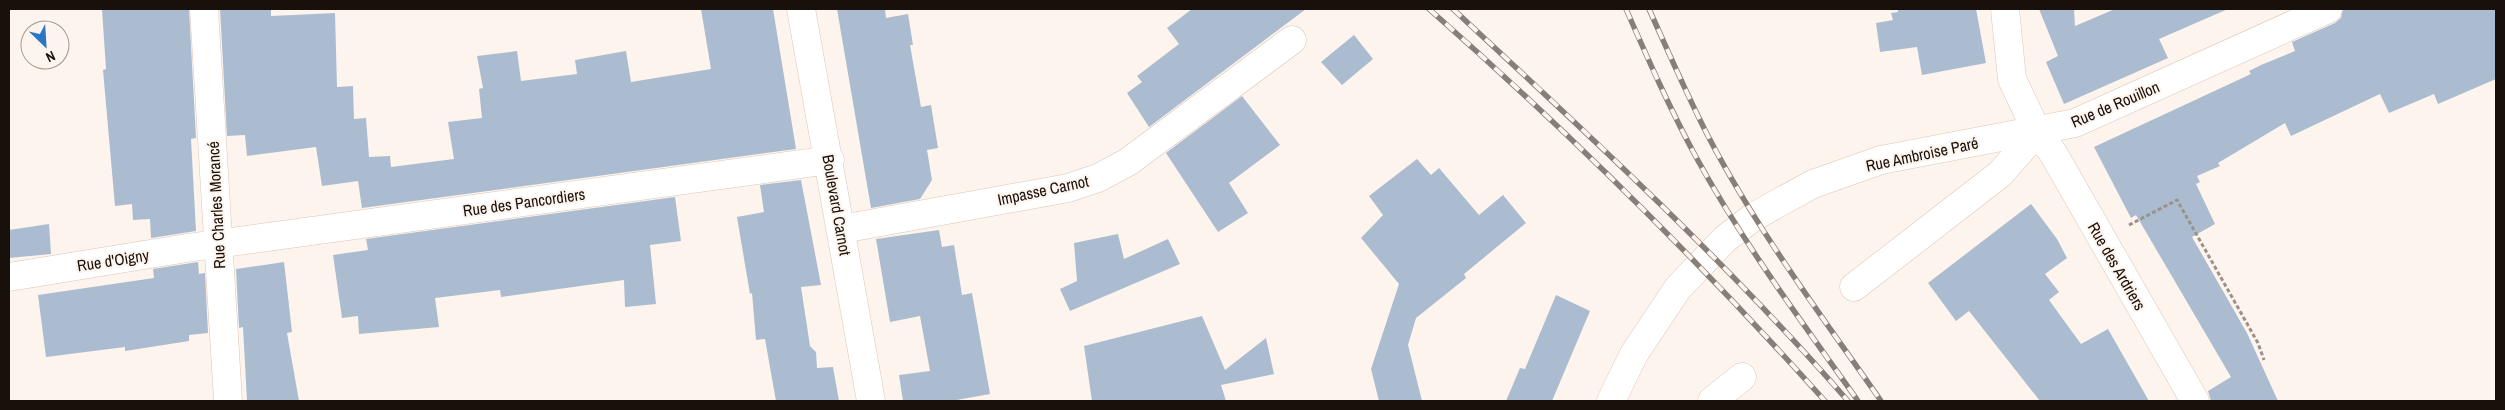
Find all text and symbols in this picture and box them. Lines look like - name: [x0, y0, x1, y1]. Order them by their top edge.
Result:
- north arrow: [20, 20, 70, 70]
- text: N: [43, 47, 58, 67]
- street label: Rue de Rouillon: [2067, 75, 2163, 133]
- street label: Rue Ambroise Paré: [1864, 131, 1980, 177]
- street label: Rue Charles Morancé: [202, 141, 230, 269]
- street label: Boulevard Carnot: [817, 153, 857, 258]
- street label: Impasse Carnot: [995, 170, 1091, 210]
- street label: Rue des Pancordiers: [461, 183, 587, 221]
- street label: Rue des Ardriers: [2083, 218, 2151, 314]
- street label: Rue d'Oigny: [75, 243, 151, 277]

